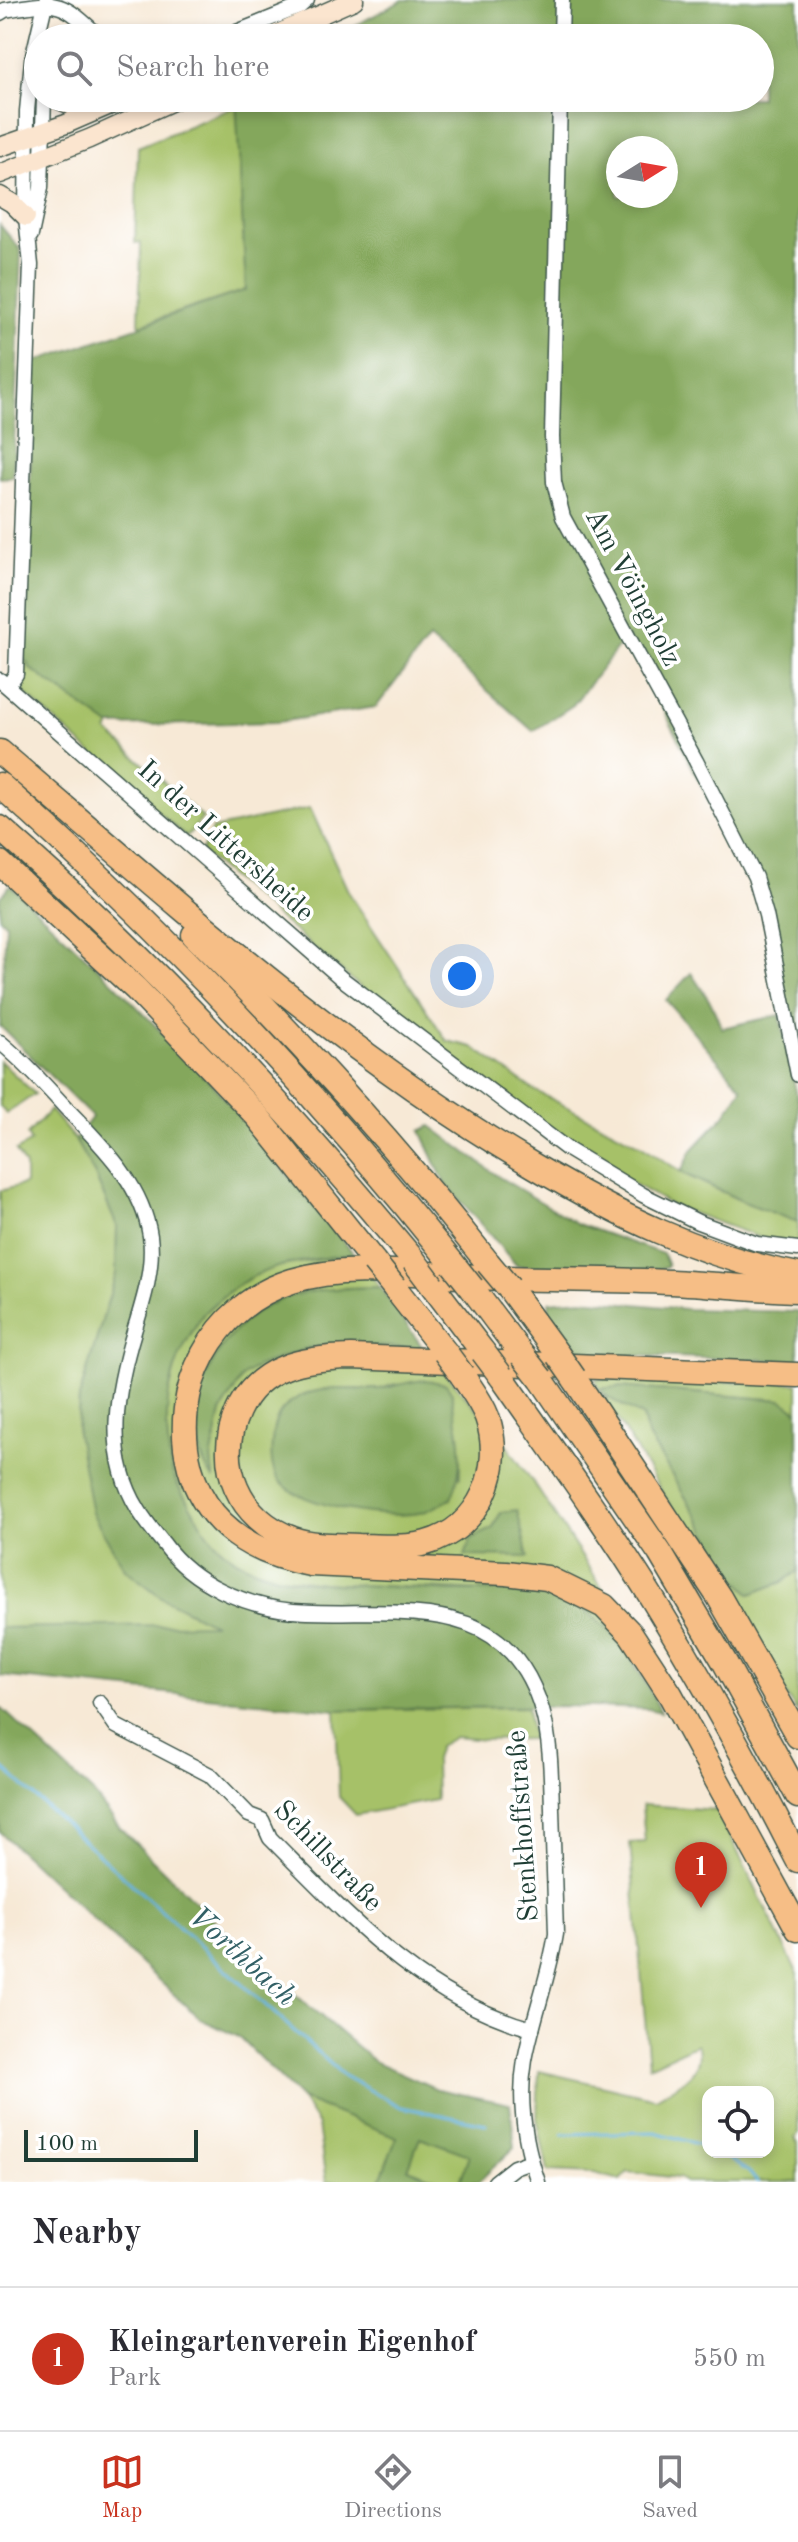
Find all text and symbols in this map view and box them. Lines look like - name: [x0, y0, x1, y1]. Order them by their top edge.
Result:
- search box: [24, 24, 774, 112]
- icon: search: [52, 46, 96, 90]
- text: Search here: [116, 53, 270, 83]
- north arrow: [606, 136, 678, 208]
- street label: Am Vöingholz: [579, 505, 685, 671]
- street label: In der Littersheide: [132, 756, 318, 928]
- your location: [442, 956, 482, 996]
- street label: Stenkhoffstraße: [503, 1729, 545, 1923]
- street label: Schillstraße: [267, 1796, 387, 1918]
- pin: 1: [675, 1842, 727, 1908]
- water label: Vorthbach: [183, 1901, 301, 2013]
- map controls: [702, 2086, 774, 2158]
- button: locate: [702, 2086, 774, 2158]
- scale bar: [24, 2126, 198, 2162]
- text: 100 m: [36, 2133, 98, 2155]
- text: Nearby: [32, 2217, 142, 2251]
- text: Kleingartenverein Eigenhof: [108, 2328, 476, 2358]
- text: 1: [50, 2346, 66, 2372]
- text: 550 m: [693, 2346, 766, 2372]
- text: Park: [108, 2365, 162, 2391]
- tab: Map: [100, 2450, 144, 2525]
- tab: Directions: [344, 2450, 442, 2525]
- tab: Saved: [642, 2450, 698, 2525]

